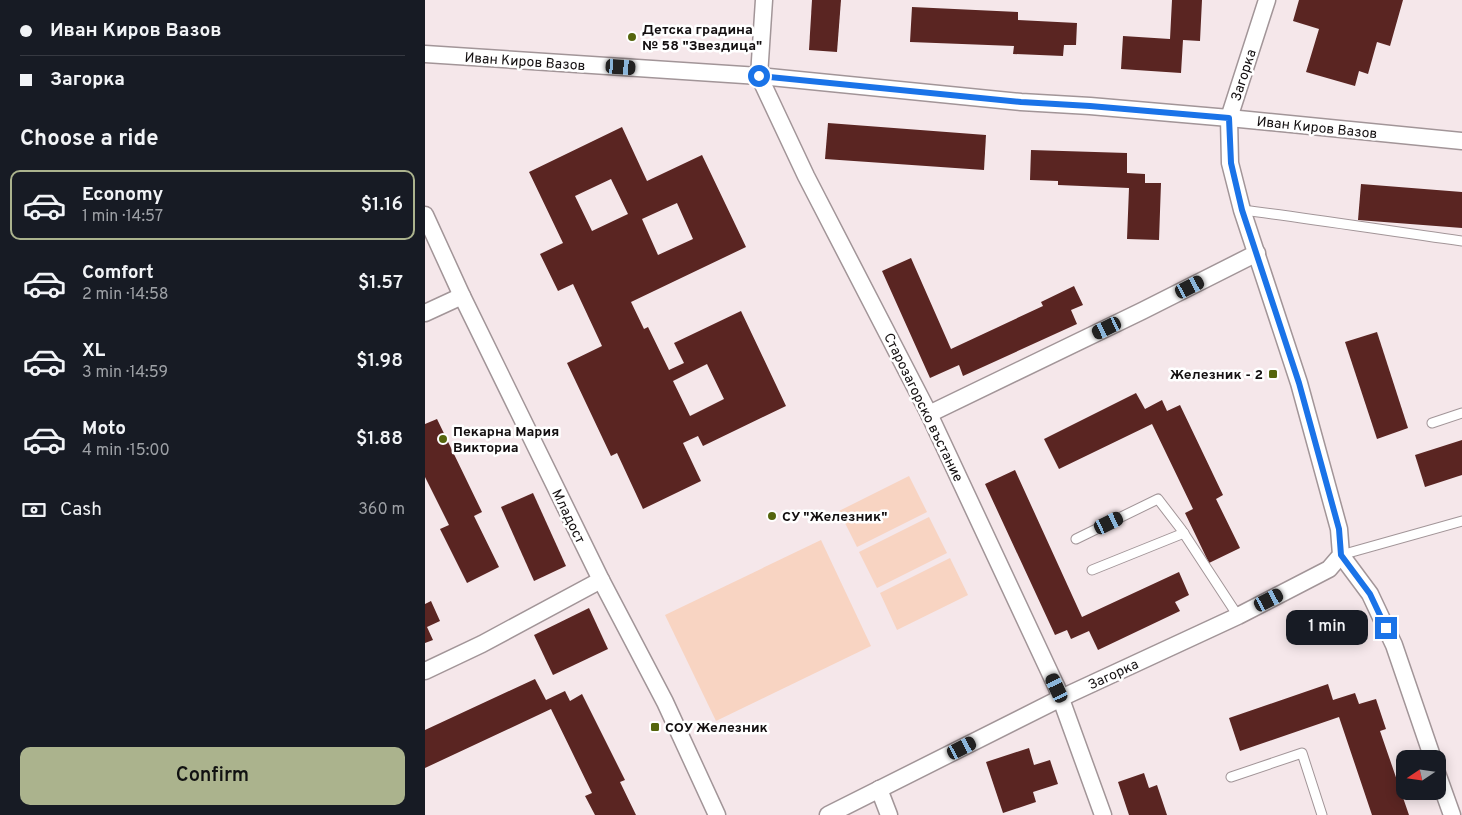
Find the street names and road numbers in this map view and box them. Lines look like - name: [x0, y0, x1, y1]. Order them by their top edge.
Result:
- street label: Загорка: [1228, 47, 1261, 104]
- street label: Иван Киров Вазов: [464, 50, 586, 75]
- street label: Иван Киров Вазов: [1256, 114, 1378, 143]
- street label: Старозагорско въстание: [879, 330, 966, 485]
- street label: Младост: [547, 487, 588, 547]
- street label: Загорка: [1086, 656, 1142, 694]

